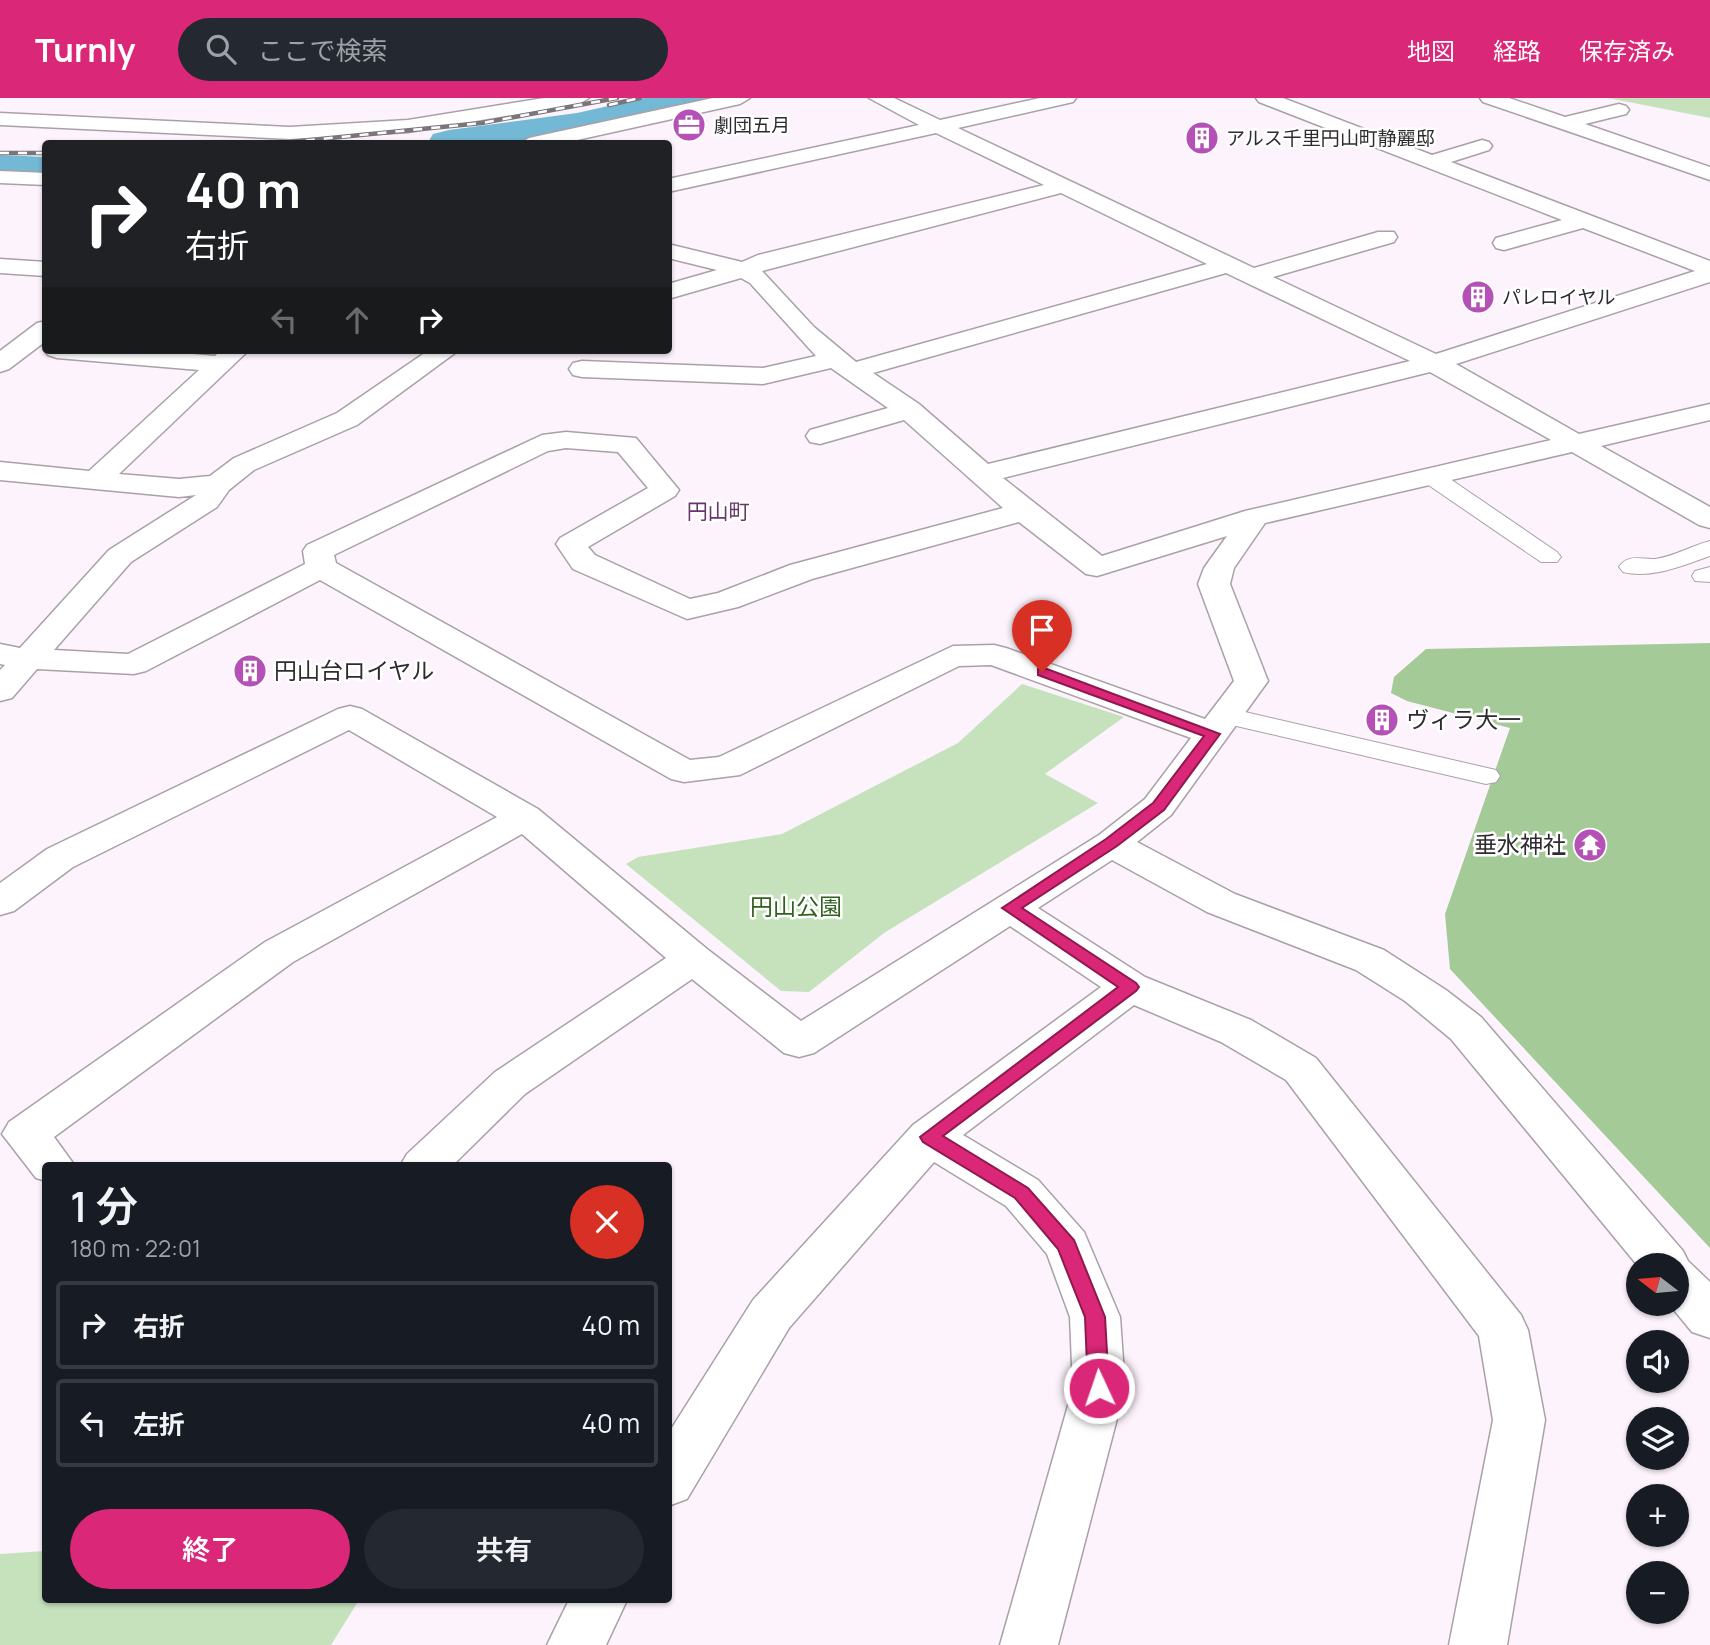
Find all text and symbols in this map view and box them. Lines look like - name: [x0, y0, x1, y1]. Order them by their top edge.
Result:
- search box: [178, 18, 668, 81]
- text: Turnly: [35, 27, 136, 72]
- icon: search: [202, 30, 240, 68]
- text: ここで検索: [258, 32, 388, 68]
- text: 地図: [1407, 34, 1455, 67]
- text: 経路: [1493, 34, 1541, 67]
- text: 保存済み: [1579, 34, 1675, 67]
- office icon: 劇団五月: [670, 106, 708, 144]
- place label: 劇団五月: [714, 112, 790, 138]
- building icon: アルス千里円山町静麗邸: [1183, 119, 1221, 157]
- place label: アルス千里円山町静麗邸: [1226, 125, 1435, 151]
- text: 40 m: [185, 156, 301, 223]
- icon: right: [70, 168, 161, 259]
- text: 右折: [185, 223, 249, 267]
- building icon: パレロイヤル: [1459, 278, 1497, 316]
- place label: パレロイヤル: [1502, 284, 1615, 310]
- icon: left: [265, 301, 303, 339]
- icon: ahead: [338, 301, 376, 339]
- icon: right: [411, 301, 449, 339]
- district label: 円山町: [687, 497, 750, 525]
- pin: [1012, 600, 1072, 672]
- icon: arrive: [1023, 611, 1061, 649]
- building icon: 円山台ロイヤル: [231, 652, 269, 690]
- place label: 円山台ロイヤル: [274, 654, 434, 686]
- building icon: ヴィラ大一: [1363, 701, 1401, 739]
- place label: ヴィラ大一: [1406, 703, 1521, 735]
- temple icon: 垂水神社: [1571, 826, 1609, 864]
- place label: 垂水神社: [1474, 828, 1566, 860]
- park label: 円山公園: [750, 890, 842, 922]
- text: 1 分: [70, 1177, 138, 1235]
- button: close: [570, 1185, 644, 1259]
- text: 180 m · 22:01: [70, 1232, 201, 1264]
- north arrow: [1626, 1253, 1689, 1316]
- map controls: [1626, 1253, 1689, 1624]
- icon: right: [74, 1306, 112, 1344]
- text: 40 m: [582, 1307, 640, 1343]
- text: 右折: [133, 1308, 185, 1344]
- button: sound: [1626, 1330, 1689, 1393]
- position arrow: [1062, 1351, 1136, 1425]
- icon: left: [74, 1404, 112, 1442]
- text: 40 m: [582, 1405, 640, 1441]
- text: 左折: [133, 1406, 185, 1442]
- button: layers: [1626, 1407, 1689, 1470]
- button: +: [1626, 1484, 1689, 1547]
- button: 終了: [70, 1509, 350, 1589]
- button: 共有: [364, 1509, 644, 1589]
- button: −: [1626, 1561, 1689, 1624]

